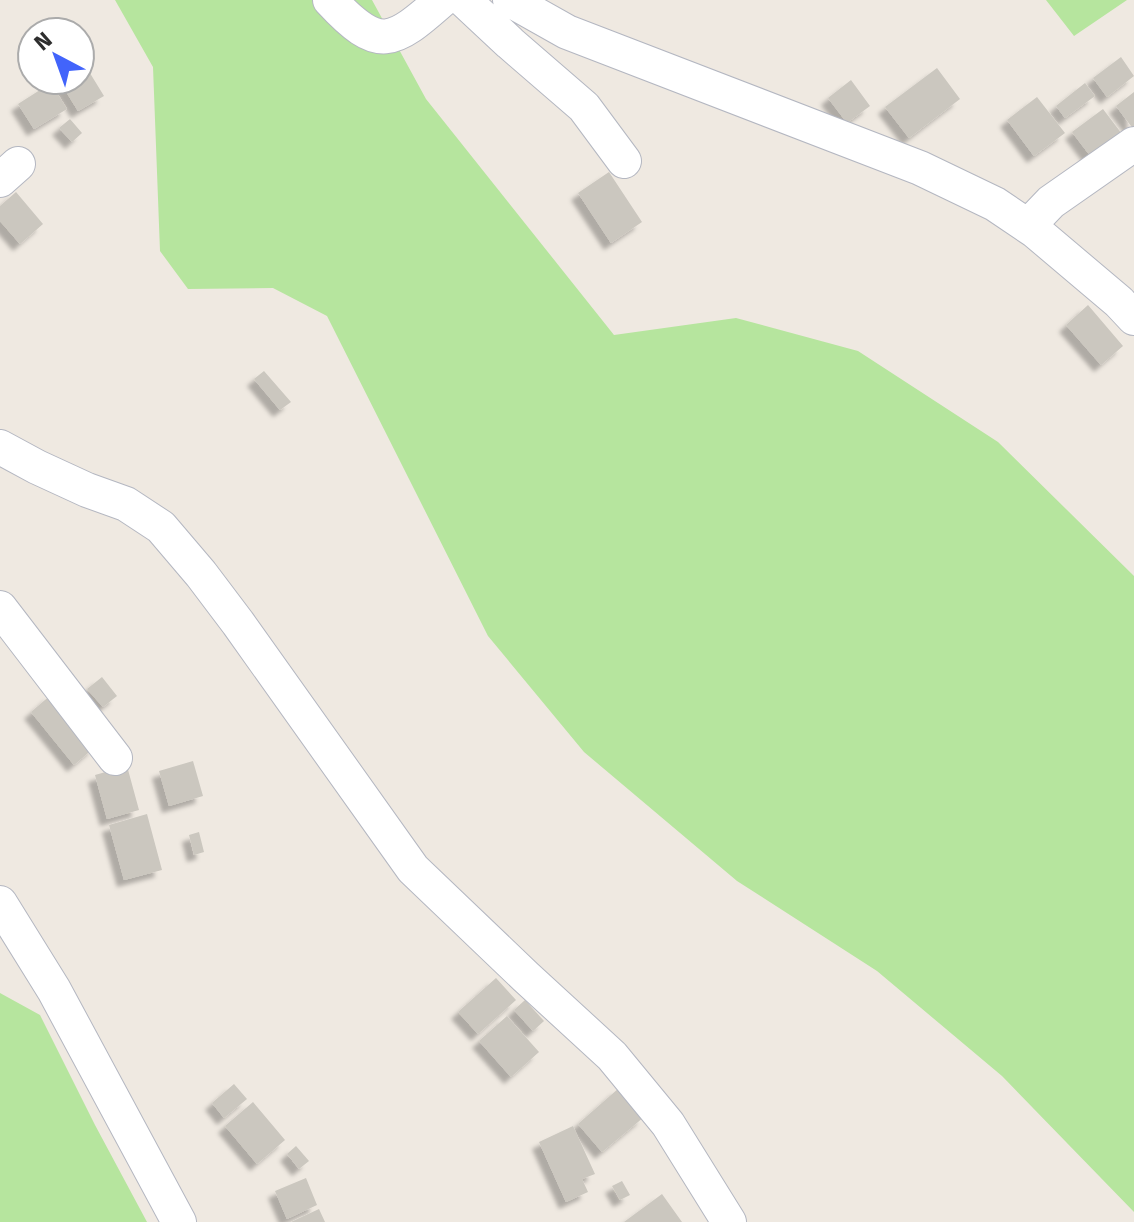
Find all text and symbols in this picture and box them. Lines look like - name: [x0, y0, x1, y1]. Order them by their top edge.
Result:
- north arrow: [16, 16, 96, 96]
- text: N: [29, 26, 58, 56]

